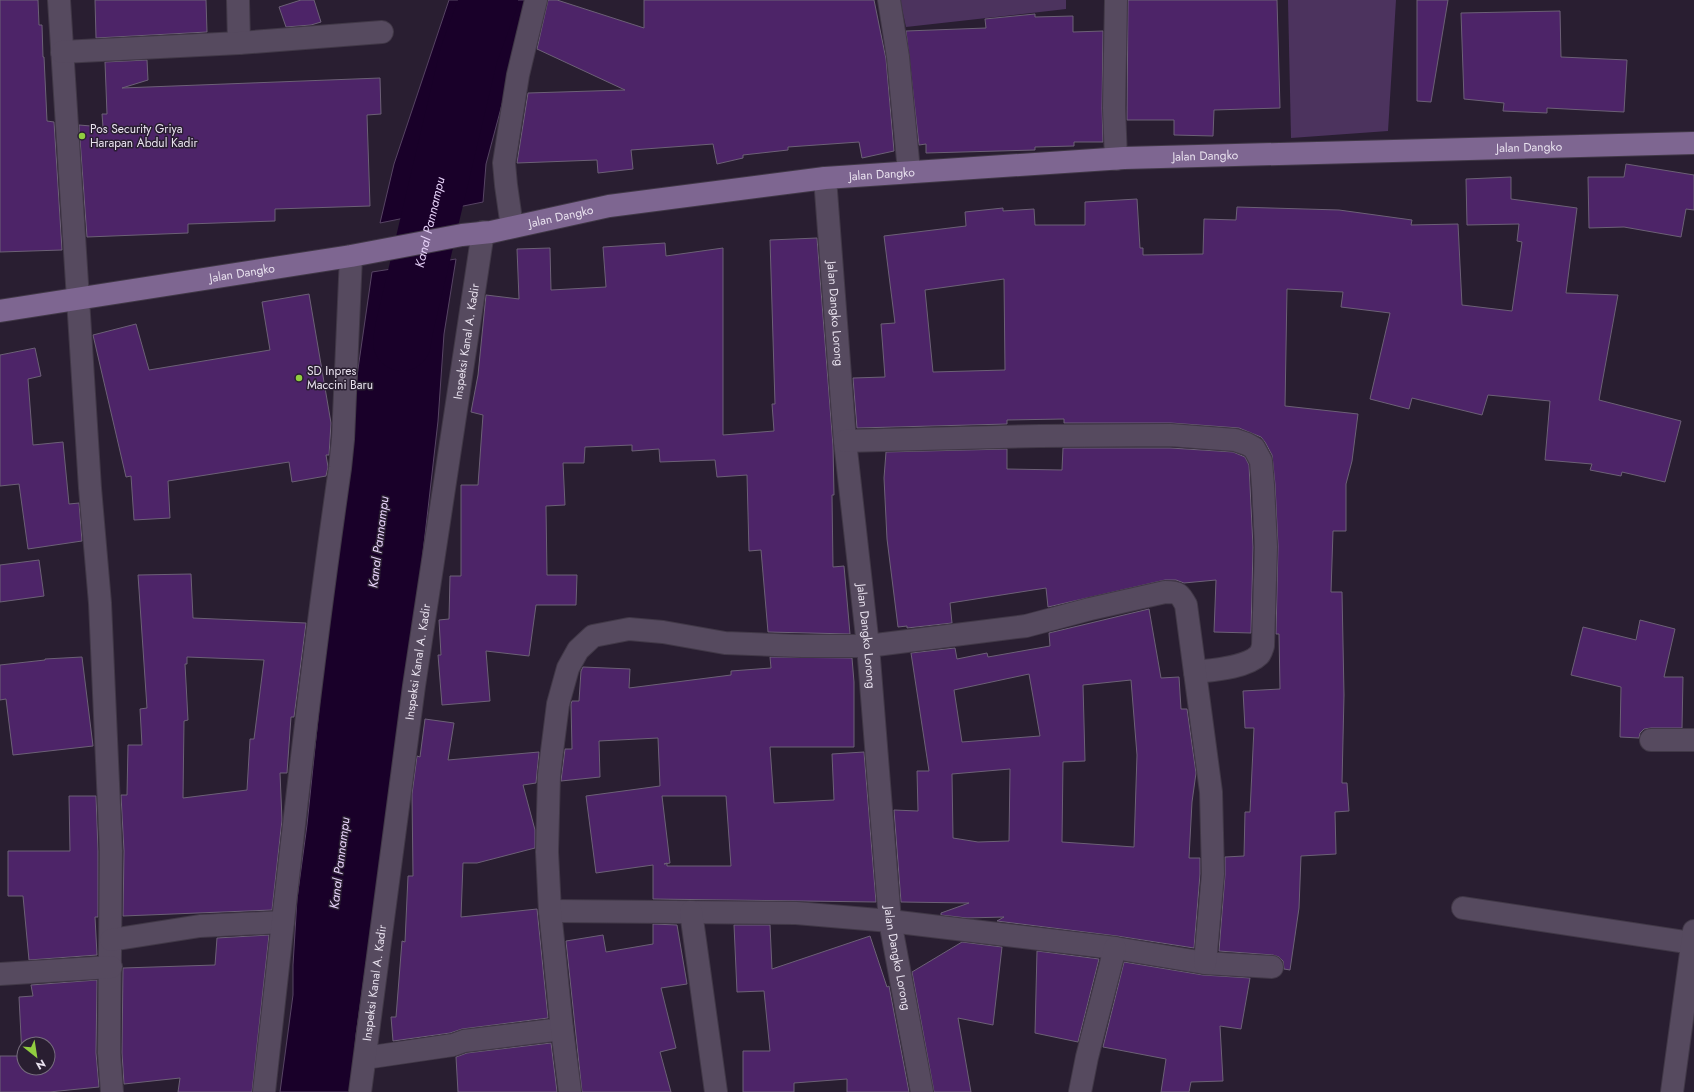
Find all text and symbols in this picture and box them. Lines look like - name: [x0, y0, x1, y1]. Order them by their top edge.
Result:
- place label: Pos Security Griya Harapan Abdul Kadir: [90, 120, 199, 152]
- marker: Pos Security Griya Harapan Abdul Kadir: [77, 131, 87, 141]
- street label: Jalan Dangko: [1494, 137, 1563, 157]
- street label: Jalan Dangko: [1170, 146, 1239, 166]
- street label: Jalan Dangko: [846, 163, 916, 186]
- water label: Kanal Pannampu: [410, 174, 450, 270]
- street label: Jalan Dangko: [525, 201, 595, 233]
- street label: Jalan Dangko: [206, 259, 276, 287]
- street label: Jalan Dangko Lorong: [822, 259, 848, 367]
- street label: Inspeksi Kanal A. Kadir: [449, 281, 484, 401]
- place label: SD Inpres Maccini Baru: [307, 362, 373, 394]
- marker: SD Inpres Maccini Baru: [294, 373, 304, 383]
- water label: Kanal Pannampu: [363, 495, 394, 589]
- street label: Jalan Dangko Lorong: [852, 581, 880, 689]
- street label: Inspeksi Kanal A. Kadir: [401, 602, 436, 721]
- water label: Kanal Pannampu: [324, 816, 355, 910]
- street label: Jalan Dangko Lorong: [880, 904, 916, 1012]
- street label: Inspeksi Kanal A. Kadir: [358, 923, 391, 1042]
- north arrow: [16, 1036, 56, 1076]
- text: N: [33, 1056, 49, 1074]

